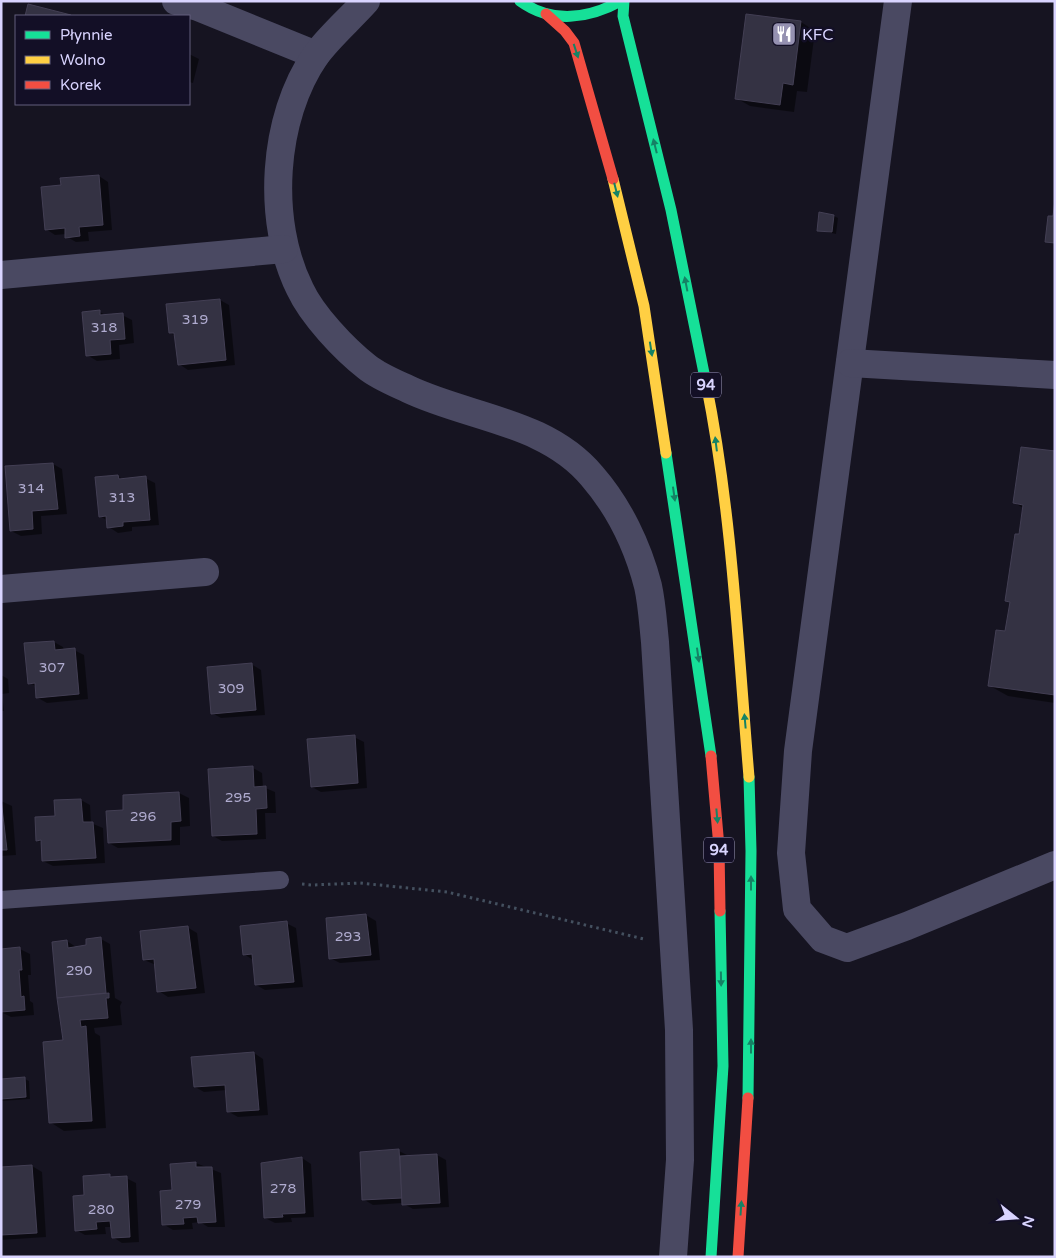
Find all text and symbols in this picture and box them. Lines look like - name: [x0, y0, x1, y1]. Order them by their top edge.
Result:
- legend: [15, 15, 190, 105]
- restaurant icon: KFC: [771, 21, 797, 47]
- place label: KFC: [802, 25, 833, 45]
- text: Płynnie: [60, 26, 113, 44]
- one-way arrow: [573, 44, 581, 59]
- text: Wolno: [60, 51, 106, 69]
- text: Korek: [60, 76, 101, 94]
- one-way arrow: [651, 138, 659, 153]
- one-way arrow: [612, 183, 620, 198]
- one-way arrow: [682, 277, 690, 292]
- house number: 319: [182, 311, 208, 328]
- house number: 318: [91, 319, 117, 336]
- one-way arrow: [647, 341, 655, 357]
- road number: 94: [691, 372, 721, 398]
- one-way arrow: [712, 435, 720, 451]
- house number: 314: [18, 480, 44, 497]
- one-way arrow: [670, 486, 678, 502]
- house number: 313: [109, 489, 135, 506]
- one-way arrow: [694, 647, 702, 663]
- house number: 307: [39, 659, 65, 676]
- house number: 309: [218, 680, 244, 697]
- one-way arrow: [740, 713, 748, 729]
- house number: 295: [225, 789, 251, 806]
- house number: 296: [130, 808, 156, 825]
- one-way arrow: [713, 808, 721, 824]
- road number: 94: [704, 838, 734, 862]
- one-way arrow: [747, 875, 755, 891]
- house number: 293: [335, 928, 361, 945]
- house number: 290: [66, 962, 92, 979]
- one-way arrow: [718, 971, 726, 987]
- one-way arrow: [747, 1038, 755, 1054]
- house number: 278: [270, 1180, 296, 1197]
- north arrow: [991, 1193, 1041, 1243]
- house number: 279: [175, 1196, 201, 1213]
- one-way arrow: [738, 1200, 746, 1216]
- house number: 280: [88, 1201, 114, 1218]
- text: N: [1018, 1214, 1038, 1230]

